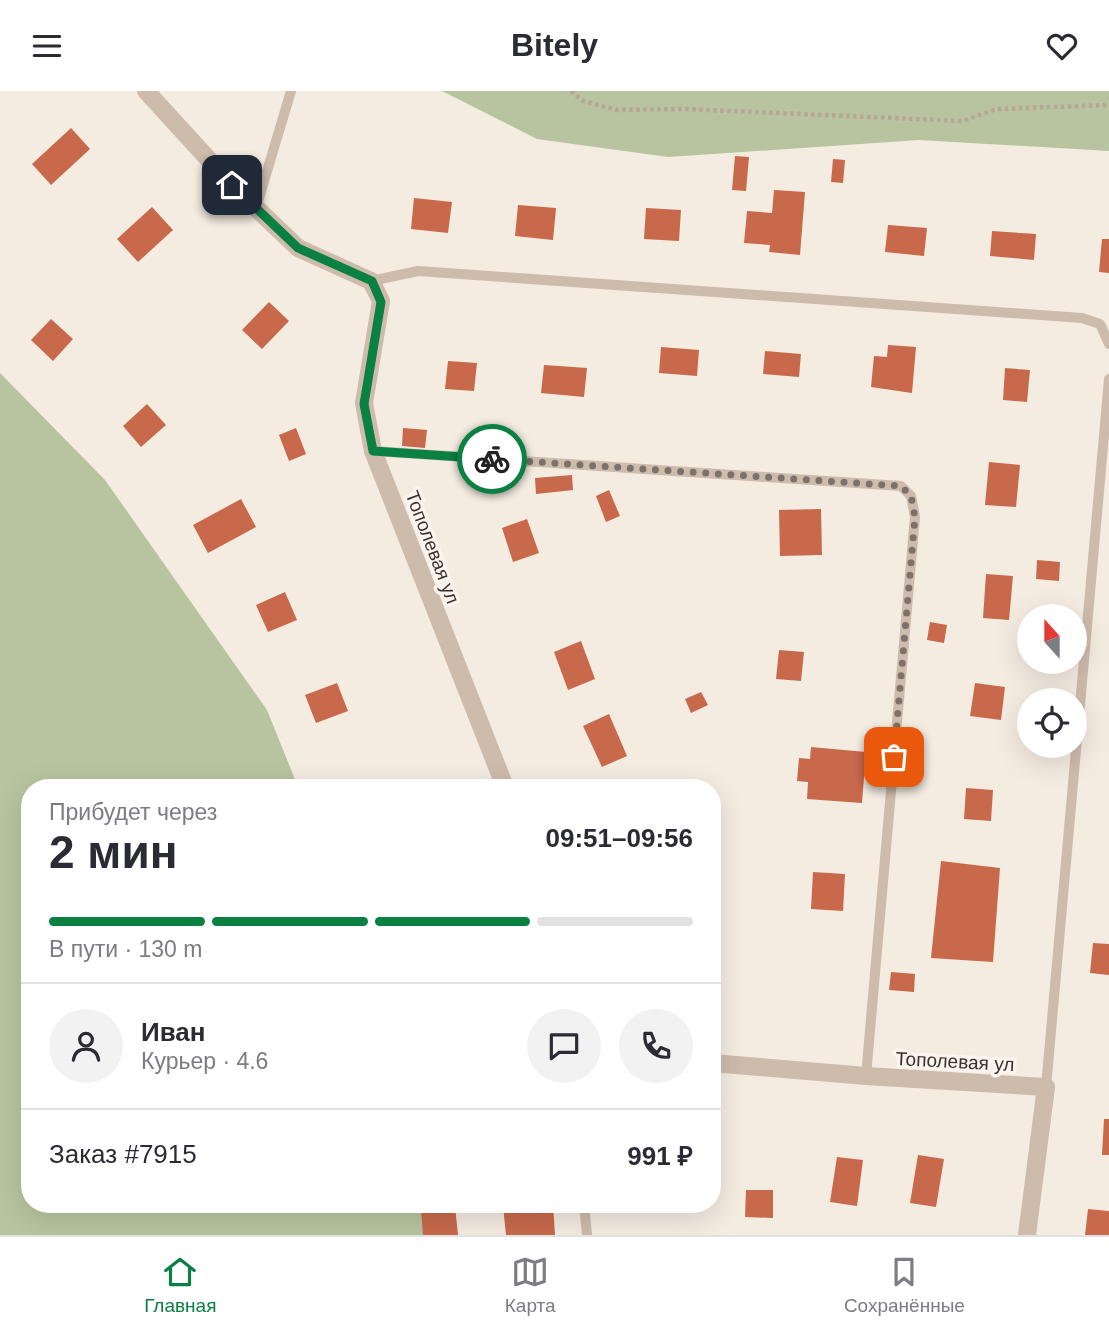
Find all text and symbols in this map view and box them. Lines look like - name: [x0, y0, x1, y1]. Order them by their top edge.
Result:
- icon: menu: [28, 27, 66, 65]
- text: Bitely: [511, 27, 598, 63]
- icon: heart: [1043, 27, 1081, 65]
- pin: [202, 155, 262, 215]
- icon: home: [213, 166, 251, 204]
- courier: [457, 424, 527, 494]
- icon: bike: [473, 440, 511, 478]
- street label: Тополевая ул: [401, 488, 464, 606]
- north arrow: [1017, 604, 1087, 674]
- map controls: [1017, 604, 1087, 758]
- button: locate: [1017, 688, 1087, 758]
- pin: [864, 727, 924, 787]
- icon: bag: [875, 738, 913, 776]
- text: Прибудет через: [49, 799, 217, 825]
- text: 09:51–09:56: [546, 823, 693, 853]
- text: 2 мин: [49, 826, 177, 878]
- text: В пути · 130 m: [49, 936, 202, 962]
- button: person: [49, 1009, 123, 1083]
- button: chat: [527, 1009, 601, 1083]
- button: phone: [619, 1009, 693, 1083]
- text: Иван: [141, 1017, 206, 1047]
- text: Курьер · 4.6: [141, 1048, 268, 1074]
- street label: Тополевая ул: [895, 1048, 1015, 1075]
- text: Заказ #7915: [49, 1139, 197, 1169]
- text: 991 ₽: [627, 1141, 693, 1171]
- tab: Главная: [144, 1253, 216, 1317]
- tab: Карта: [505, 1253, 556, 1317]
- tab: Сохранённые: [844, 1253, 965, 1317]

